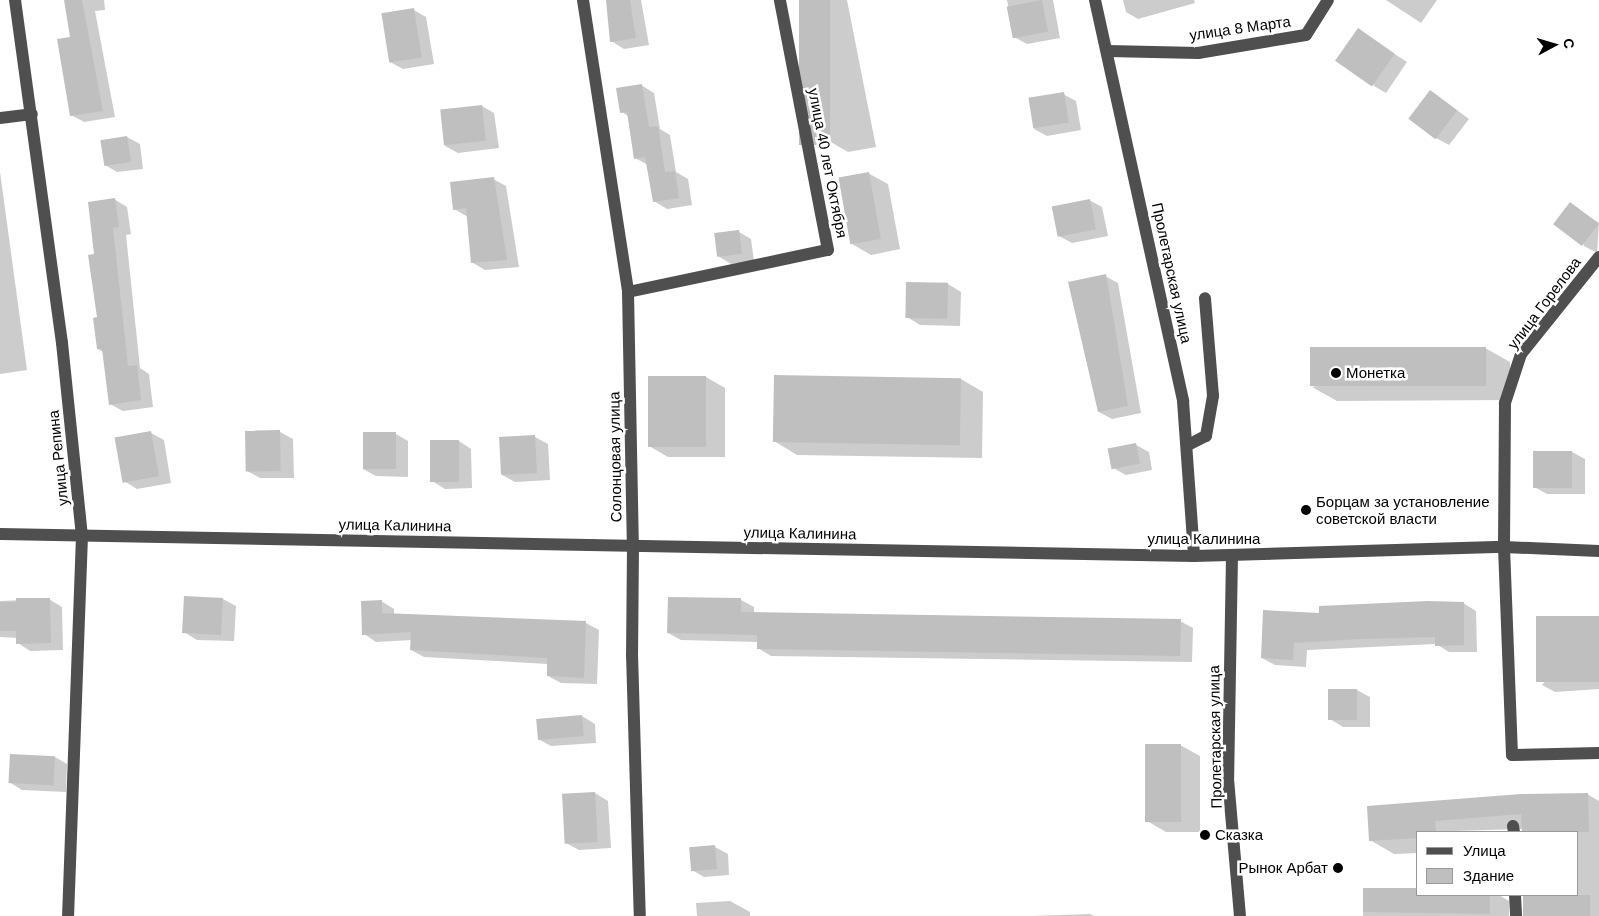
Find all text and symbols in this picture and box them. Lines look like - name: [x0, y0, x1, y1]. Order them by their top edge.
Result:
- street label: улица 8 Марта: [1188, 12, 1292, 44]
- north arrow: [1529, 20, 1579, 70]
- text: С: [1560, 38, 1577, 49]
- street label: улица 40 лет Октября: [805, 87, 851, 239]
- street label: Пролетарская улица: [1148, 201, 1196, 345]
- street label: улица Горелова: [1504, 253, 1584, 353]
- place label: Монетка: [1346, 364, 1405, 382]
- marker: Монетка: [1330, 367, 1342, 379]
- street label: Солонцовая улица: [605, 391, 625, 523]
- street label: улица Репина: [44, 409, 72, 507]
- place label: Борцам за установление советской власти: [1316, 492, 1490, 527]
- marker: Борцам за установление советской власти: [1300, 504, 1312, 516]
- street label: улица Калинина: [338, 515, 452, 535]
- street label: улица Калинина: [743, 523, 857, 543]
- street label: улица Калинина: [1148, 530, 1260, 548]
- street label: Пролетарская улица: [1205, 665, 1225, 809]
- place label: Сказка: [1215, 826, 1263, 844]
- marker: Сказка: [1199, 829, 1211, 841]
- legend: [1416, 831, 1579, 896]
- text: Улица: [1463, 842, 1506, 859]
- place label: Рынок Арбат: [1238, 859, 1328, 877]
- marker: Рынок Арбат: [1332, 862, 1344, 874]
- text: Здание: [1463, 867, 1514, 884]

